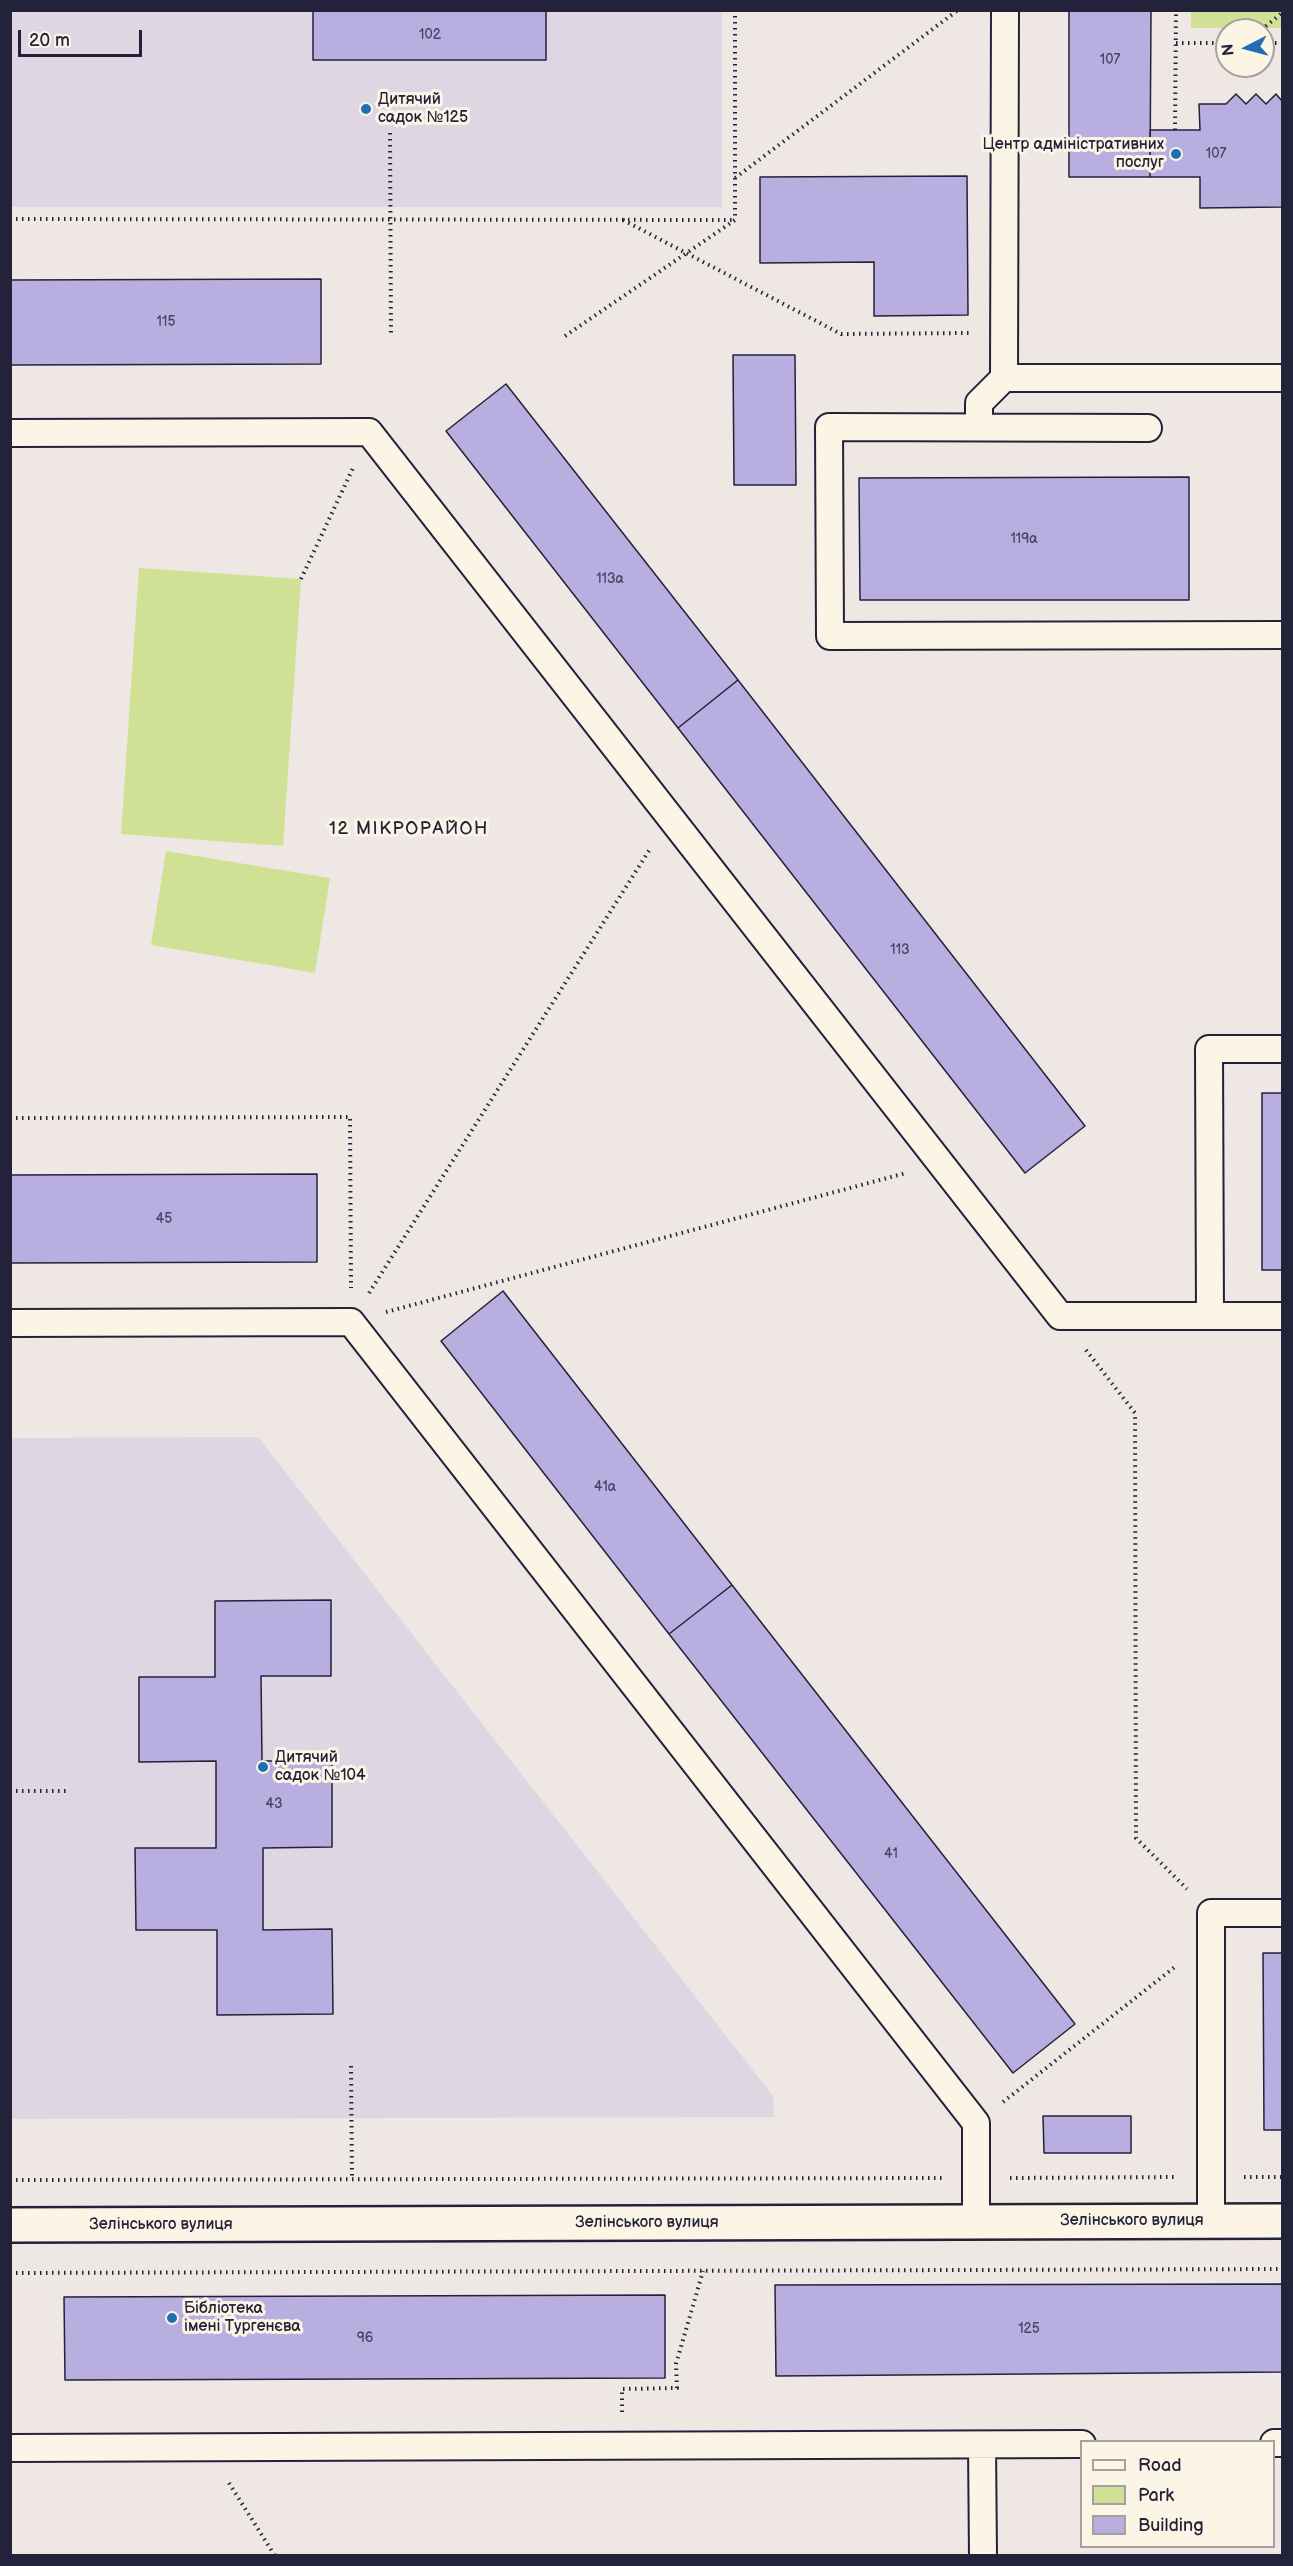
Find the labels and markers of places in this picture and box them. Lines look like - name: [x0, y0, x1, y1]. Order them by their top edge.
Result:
- place label: Дитячий садок №125: [378, 90, 468, 128]
- marker: Дитячий садок №125: [359, 102, 373, 116]
- place label: Центр адміністративних послуг: [983, 135, 1164, 173]
- marker: Центр адміністративних послуг: [1169, 147, 1183, 161]
- place label: Дитячий садок №104: [275, 1748, 366, 1786]
- marker: Дитячий садок №104: [256, 1760, 270, 1774]
- place label: Бібліотека імені Тургенєва: [184, 2299, 301, 2337]
- marker: Бібліотека імені Тургенєва: [165, 2311, 179, 2325]

